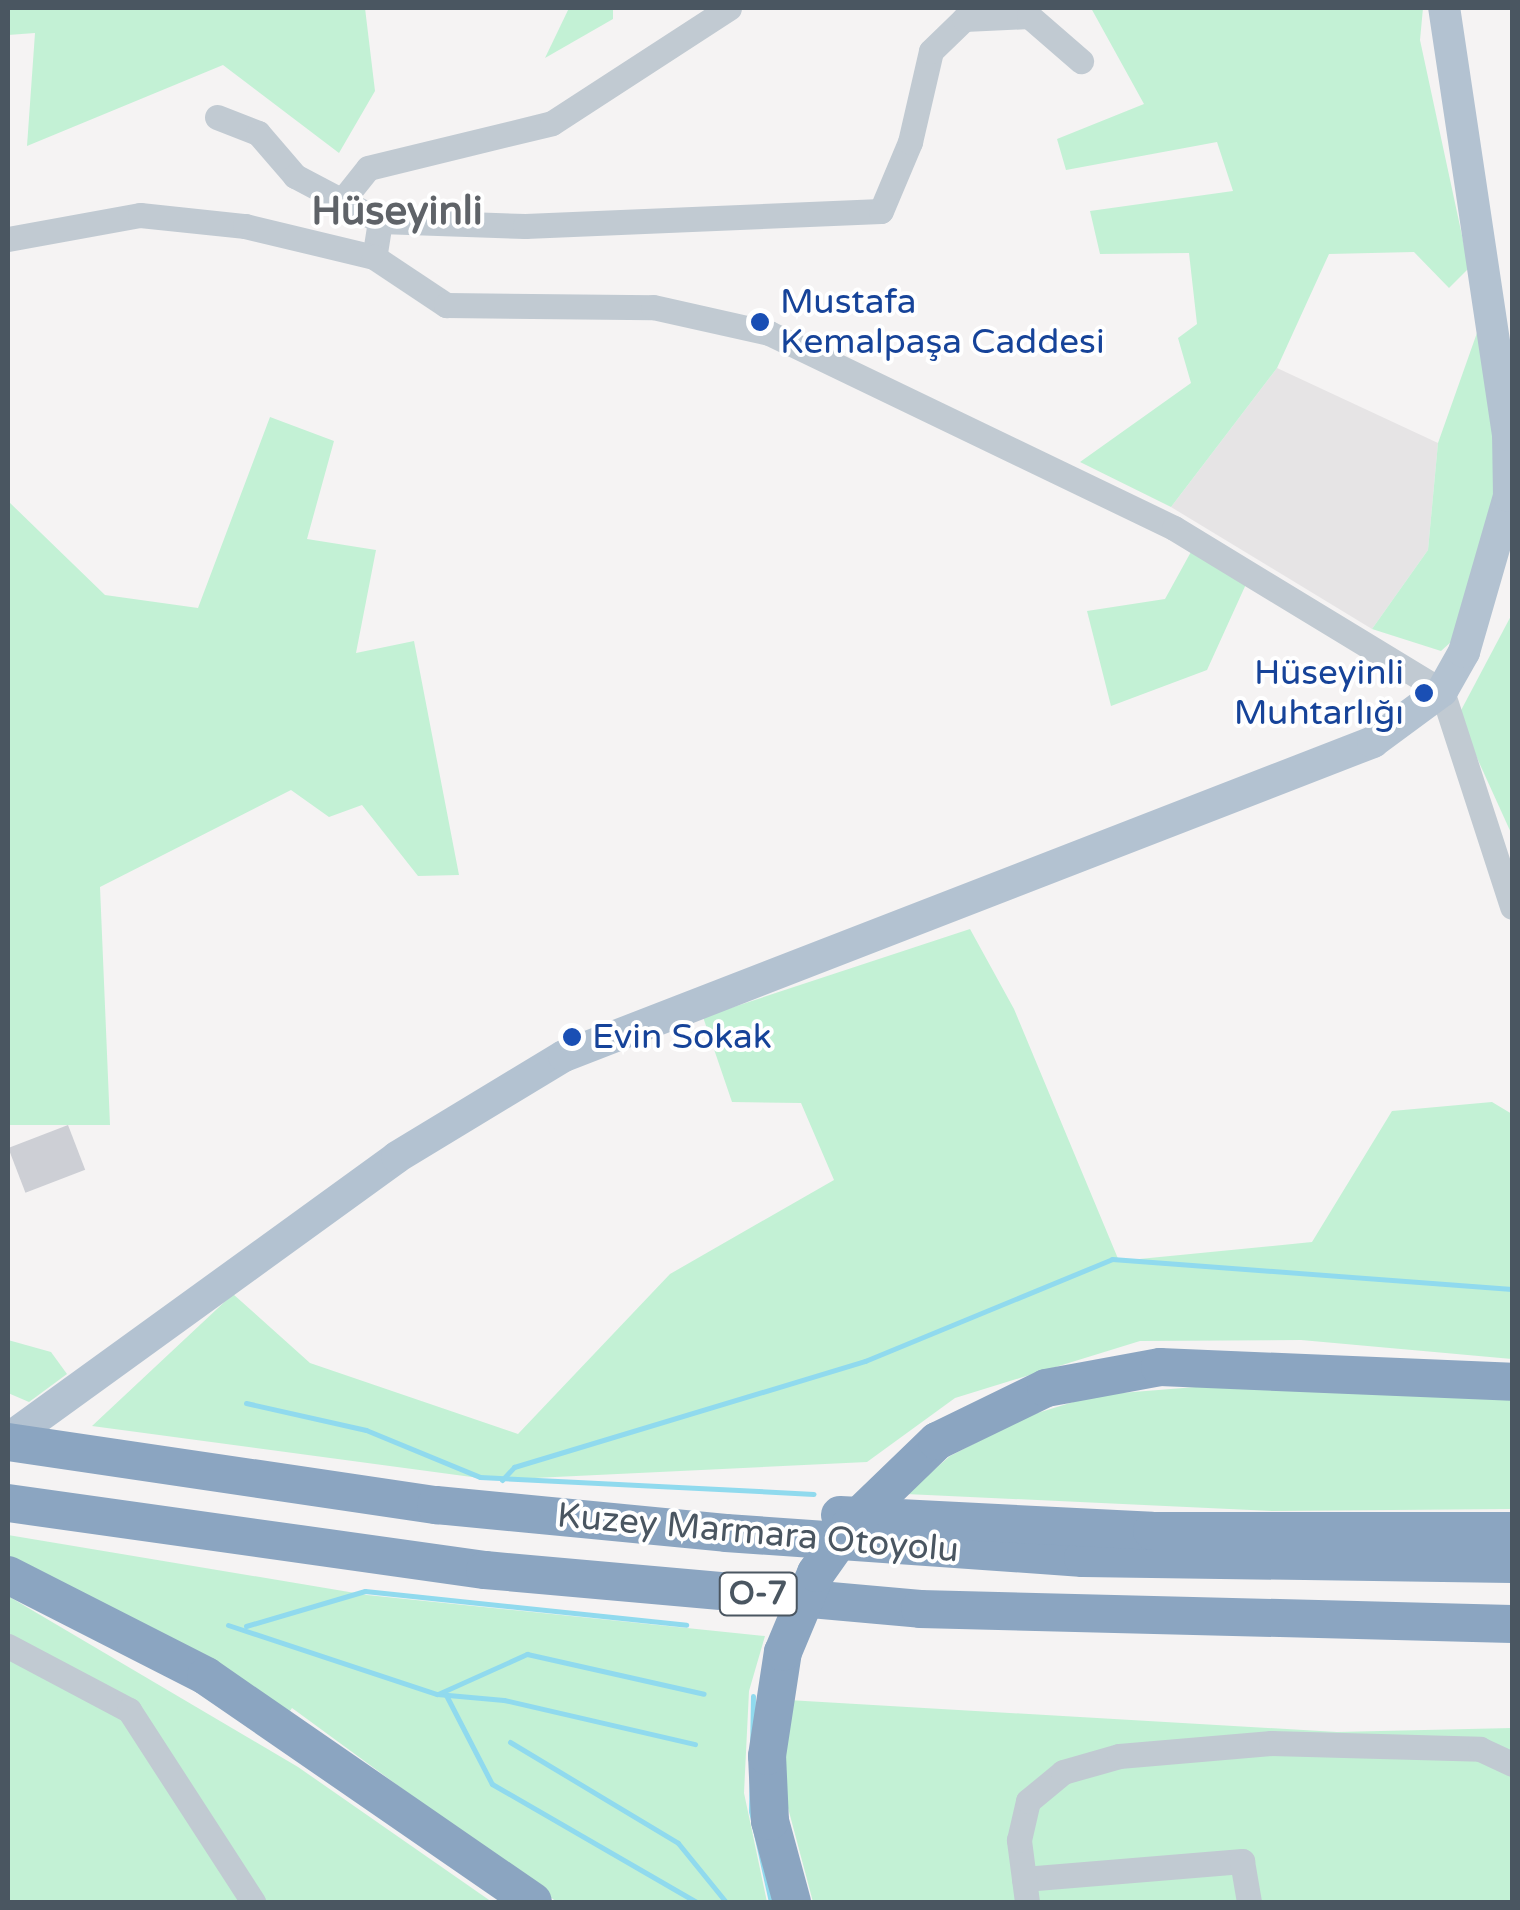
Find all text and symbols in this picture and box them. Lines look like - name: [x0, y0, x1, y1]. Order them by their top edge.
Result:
- district label: Hüseyinli: [311, 187, 483, 235]
- place label: Mustafa Kemalpaşa Caddesi: [780, 281, 1105, 363]
- marker: Mustafa Kemalpaşa Caddesi: [749, 311, 771, 333]
- place label: Hüseyinli Muhtarlığı: [1234, 652, 1404, 734]
- marker: Hüseyinli Muhtarlığı: [1413, 682, 1435, 704]
- place label: Evin Sokak: [592, 1016, 772, 1058]
- marker: Evin Sokak: [561, 1026, 583, 1048]
- street label: Kuzey Marmara Otoyolu: [555, 1495, 961, 1571]
- road number: O-7: [718, 1567, 798, 1621]

